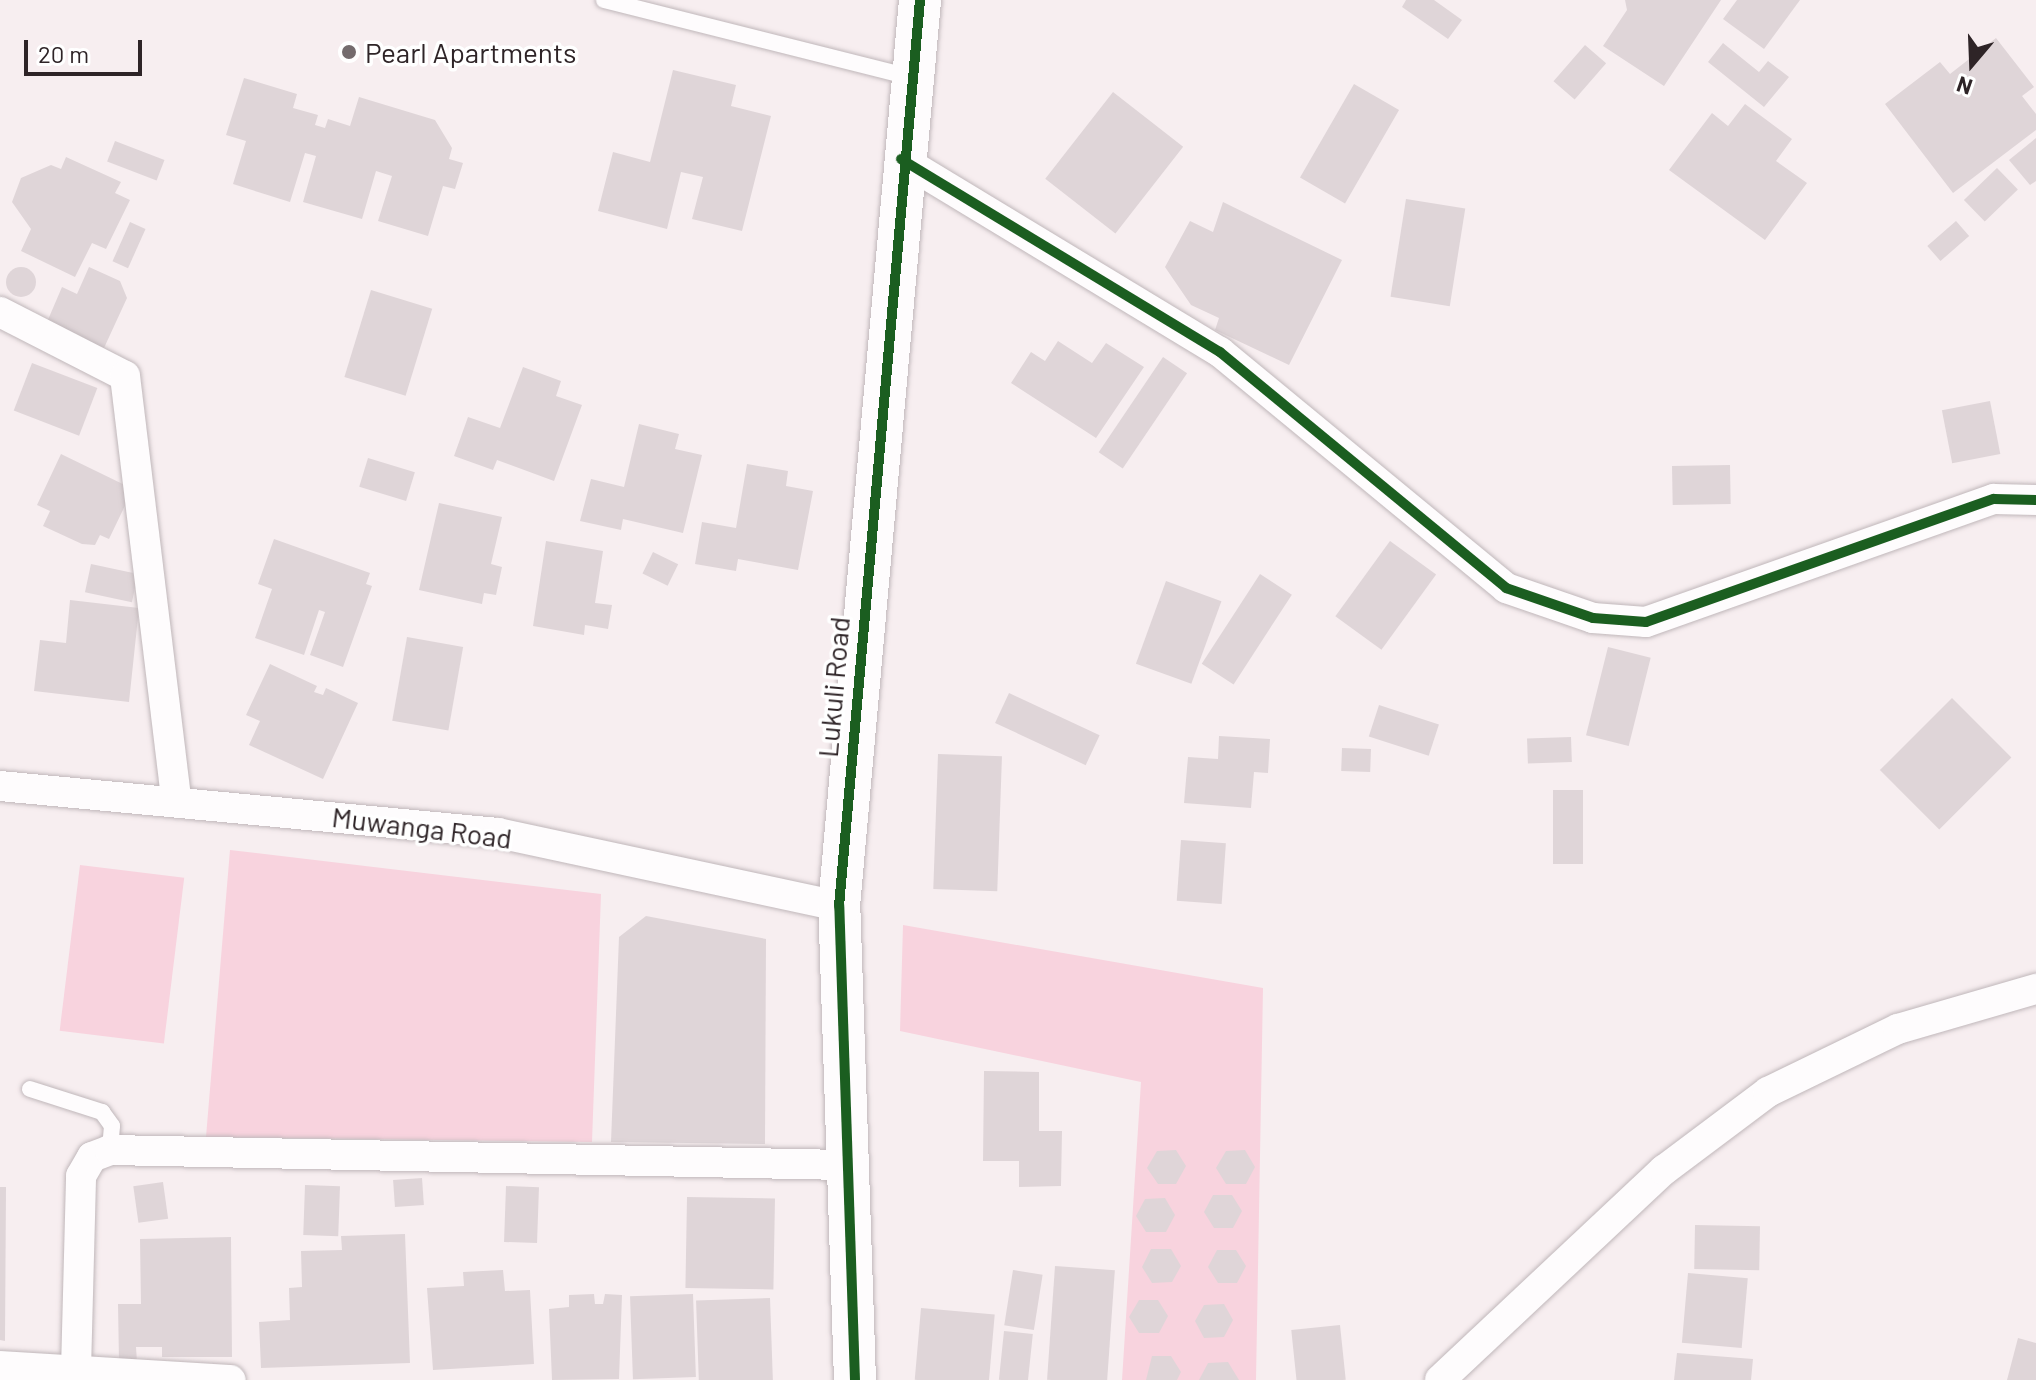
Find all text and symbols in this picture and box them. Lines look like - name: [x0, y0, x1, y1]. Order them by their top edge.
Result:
- scale bar: [28, 24, 146, 74]
- north arrow: [1932, 24, 2012, 104]
- place label: Pearl Apartments: [365, 35, 577, 69]
- text: 20 m: [38, 39, 89, 68]
- marker: Pearl Apartments: [340, 43, 358, 61]
- text: N: [1953, 72, 1975, 101]
- street label: Lukuli Road: [810, 615, 856, 759]
- street label: Muwanga Road: [330, 799, 514, 855]

